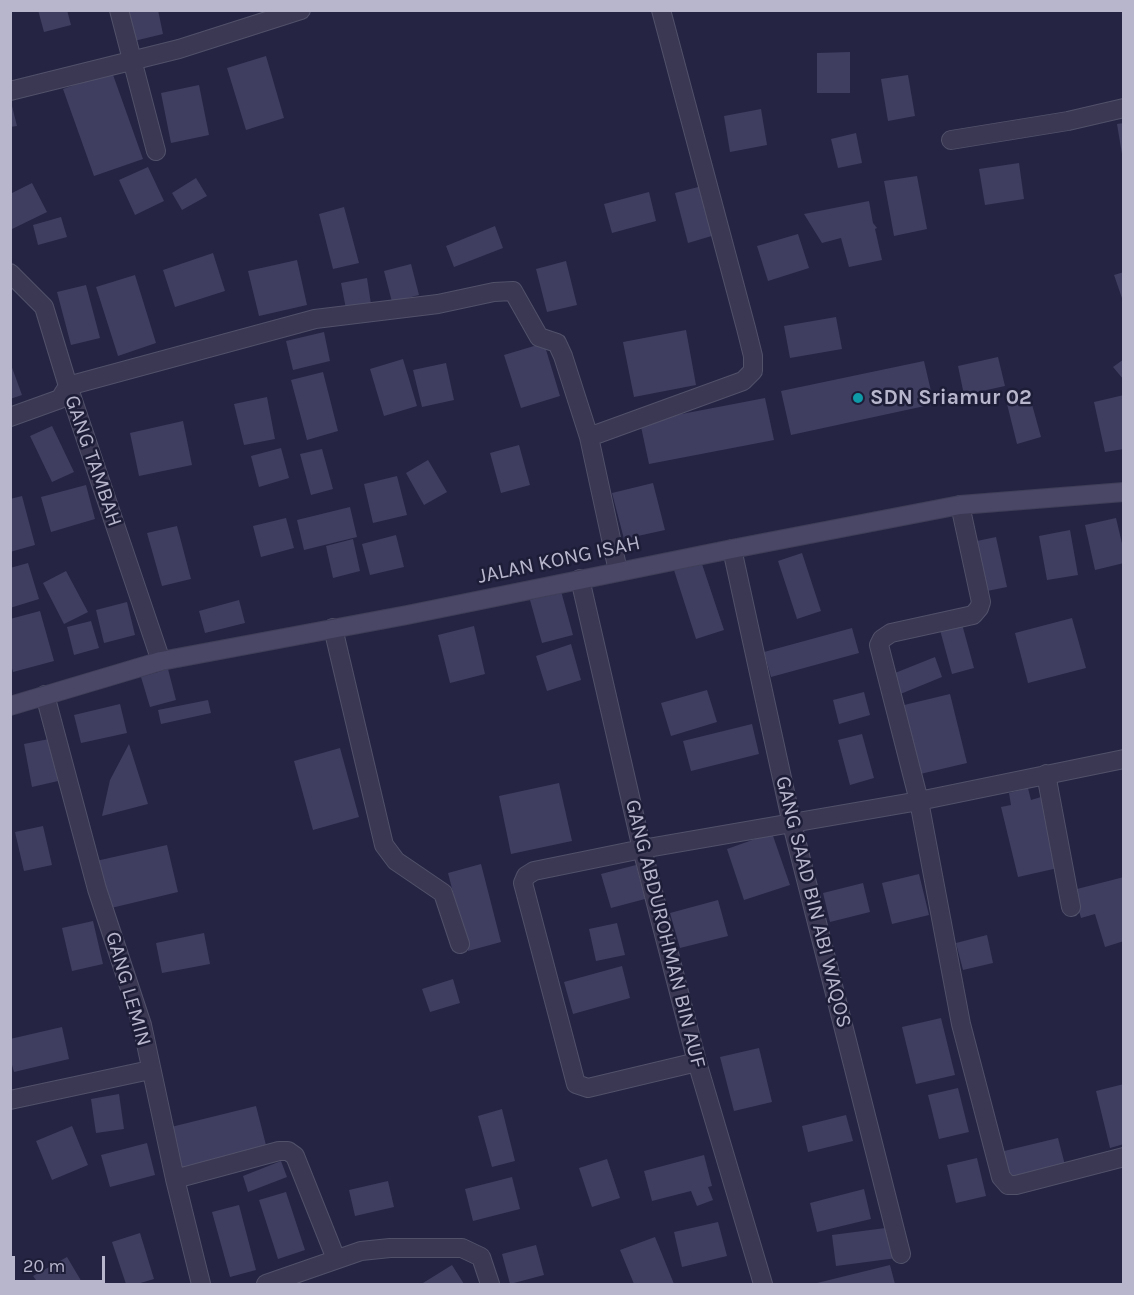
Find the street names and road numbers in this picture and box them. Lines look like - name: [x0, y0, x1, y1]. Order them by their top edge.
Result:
- street label: GANG TAMBAH: [59, 392, 127, 530]
- street label: JALAN KONG ISAH: [475, 530, 643, 590]
- street label: GANG SAAD BIN ABI WAQOS: [770, 774, 856, 1030]
- street label: GANG ABDUROHMAN BIN AUF: [619, 797, 711, 1071]
- street label: GANG LEMIN: [100, 929, 156, 1049]

